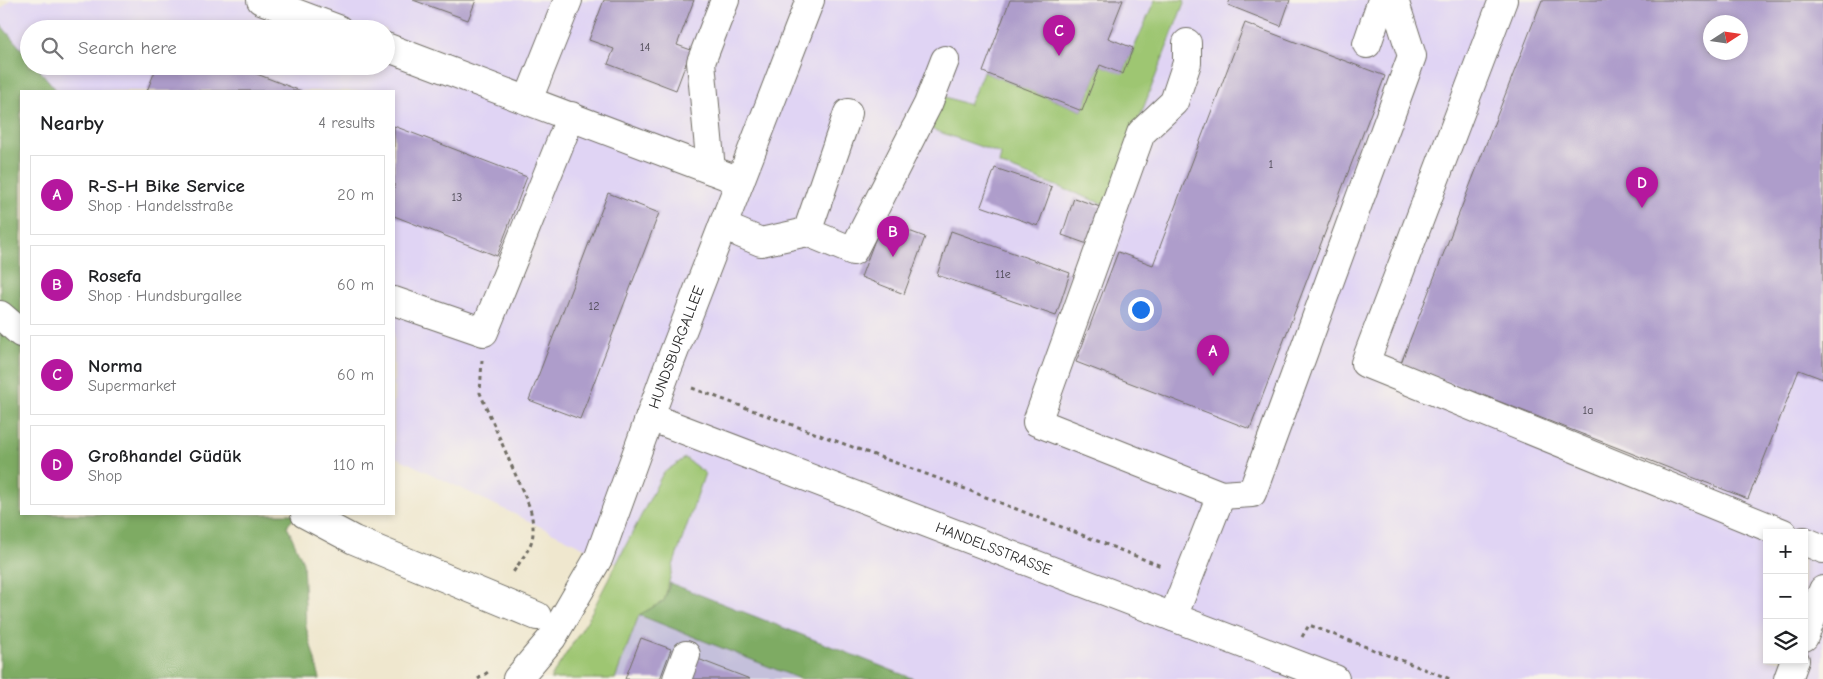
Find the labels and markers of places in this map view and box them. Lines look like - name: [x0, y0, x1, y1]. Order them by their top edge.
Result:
- pin: C: [1043, 15, 1075, 56]
- pin: D: [1626, 167, 1658, 208]
- pin: B: [877, 216, 909, 257]
- pin: A: [1197, 335, 1229, 376]

